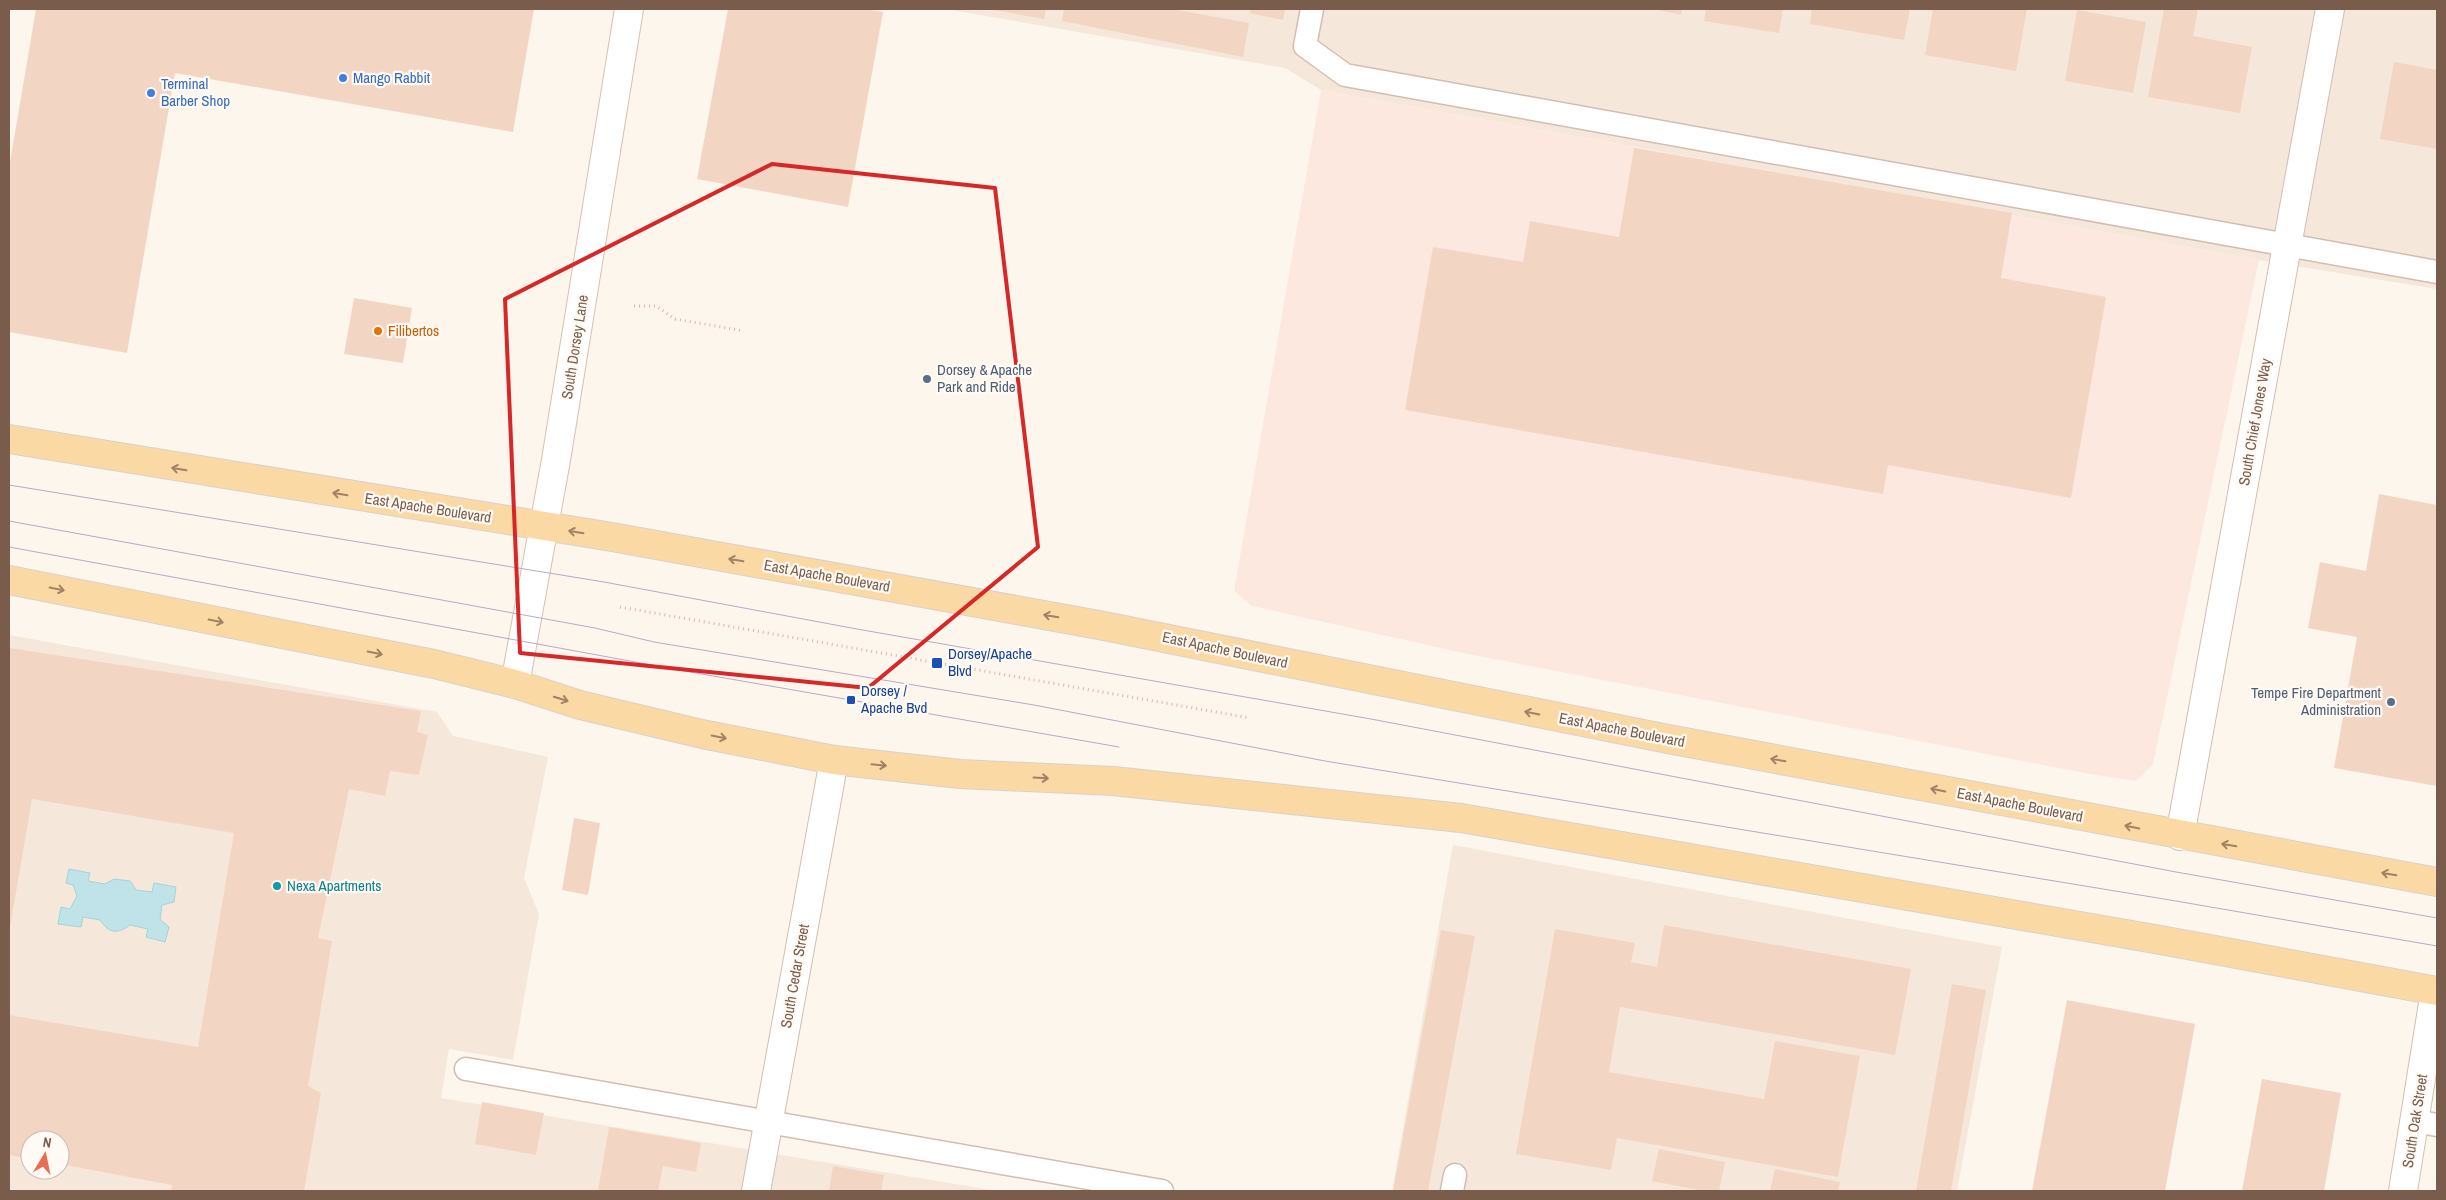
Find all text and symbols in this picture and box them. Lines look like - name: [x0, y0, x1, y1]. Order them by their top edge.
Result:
- place label: Mango Rabbit: [353, 67, 431, 88]
- marker: Mango Rabbit: [337, 72, 349, 84]
- place label: Terminal Barber Shop: [161, 73, 230, 111]
- marker: Terminal Barber Shop: [145, 87, 157, 99]
- street label: South Dorsey Lane: [556, 293, 593, 401]
- place label: Filibertos: [388, 320, 439, 341]
- marker: Filibertos: [372, 325, 384, 337]
- street label: South Chief Jones Way: [2233, 356, 2276, 487]
- place label: Dorsey & Apache Park and Ride: [937, 359, 1032, 397]
- marker: Dorsey & Apache Park and Ride: [921, 373, 933, 385]
- one-way arrow: [172, 463, 188, 473]
- street label: East Apache Boulevard: [363, 487, 493, 528]
- one-way arrow: [332, 489, 348, 499]
- one-way arrow: [569, 526, 585, 536]
- one-way arrow: [729, 554, 745, 564]
- street label: East Apache Boulevard: [762, 554, 892, 597]
- one-way arrow: [48, 585, 64, 594]
- one-way arrow: [1044, 611, 1060, 621]
- one-way arrow: [207, 617, 223, 626]
- street label: East Apache Boulevard: [1160, 626, 1290, 673]
- place label: Dorsey/Apache Blvd: [948, 643, 1032, 681]
- one-way arrow: [367, 648, 383, 658]
- marker: Dorsey/Apache Blvd: [930, 656, 944, 670]
- place label: Dorsey / Apache Bvd: [860, 680, 927, 718]
- place label: Tempe Fire Department Administration: [2251, 682, 2382, 720]
- one-way arrow: [553, 694, 569, 704]
- marker: Dorsey / Apache Bvd: [845, 694, 857, 706]
- marker: Tempe Fire Department Administration: [2385, 696, 2397, 708]
- street label: East Apache Boulevard: [1557, 707, 1687, 752]
- one-way arrow: [1525, 708, 1541, 717]
- one-way arrow: [711, 733, 727, 742]
- one-way arrow: [1770, 754, 1786, 764]
- one-way arrow: [871, 760, 887, 770]
- one-way arrow: [1032, 773, 1049, 783]
- street label: East Apache Boulevard: [1955, 782, 2085, 827]
- one-way arrow: [1930, 784, 1946, 794]
- one-way arrow: [2124, 821, 2140, 831]
- one-way arrow: [2222, 839, 2238, 849]
- one-way arrow: [2382, 868, 2398, 878]
- place label: Nexa Apartments: [287, 875, 381, 896]
- marker: Nexa Apartments: [271, 880, 283, 892]
- street label: South Cedar Street: [775, 922, 814, 1030]
- street label: South Oak Street: [2397, 1072, 2432, 1169]
- north arrow: [20, 1130, 70, 1180]
- text: N: [42, 1133, 53, 1152]

